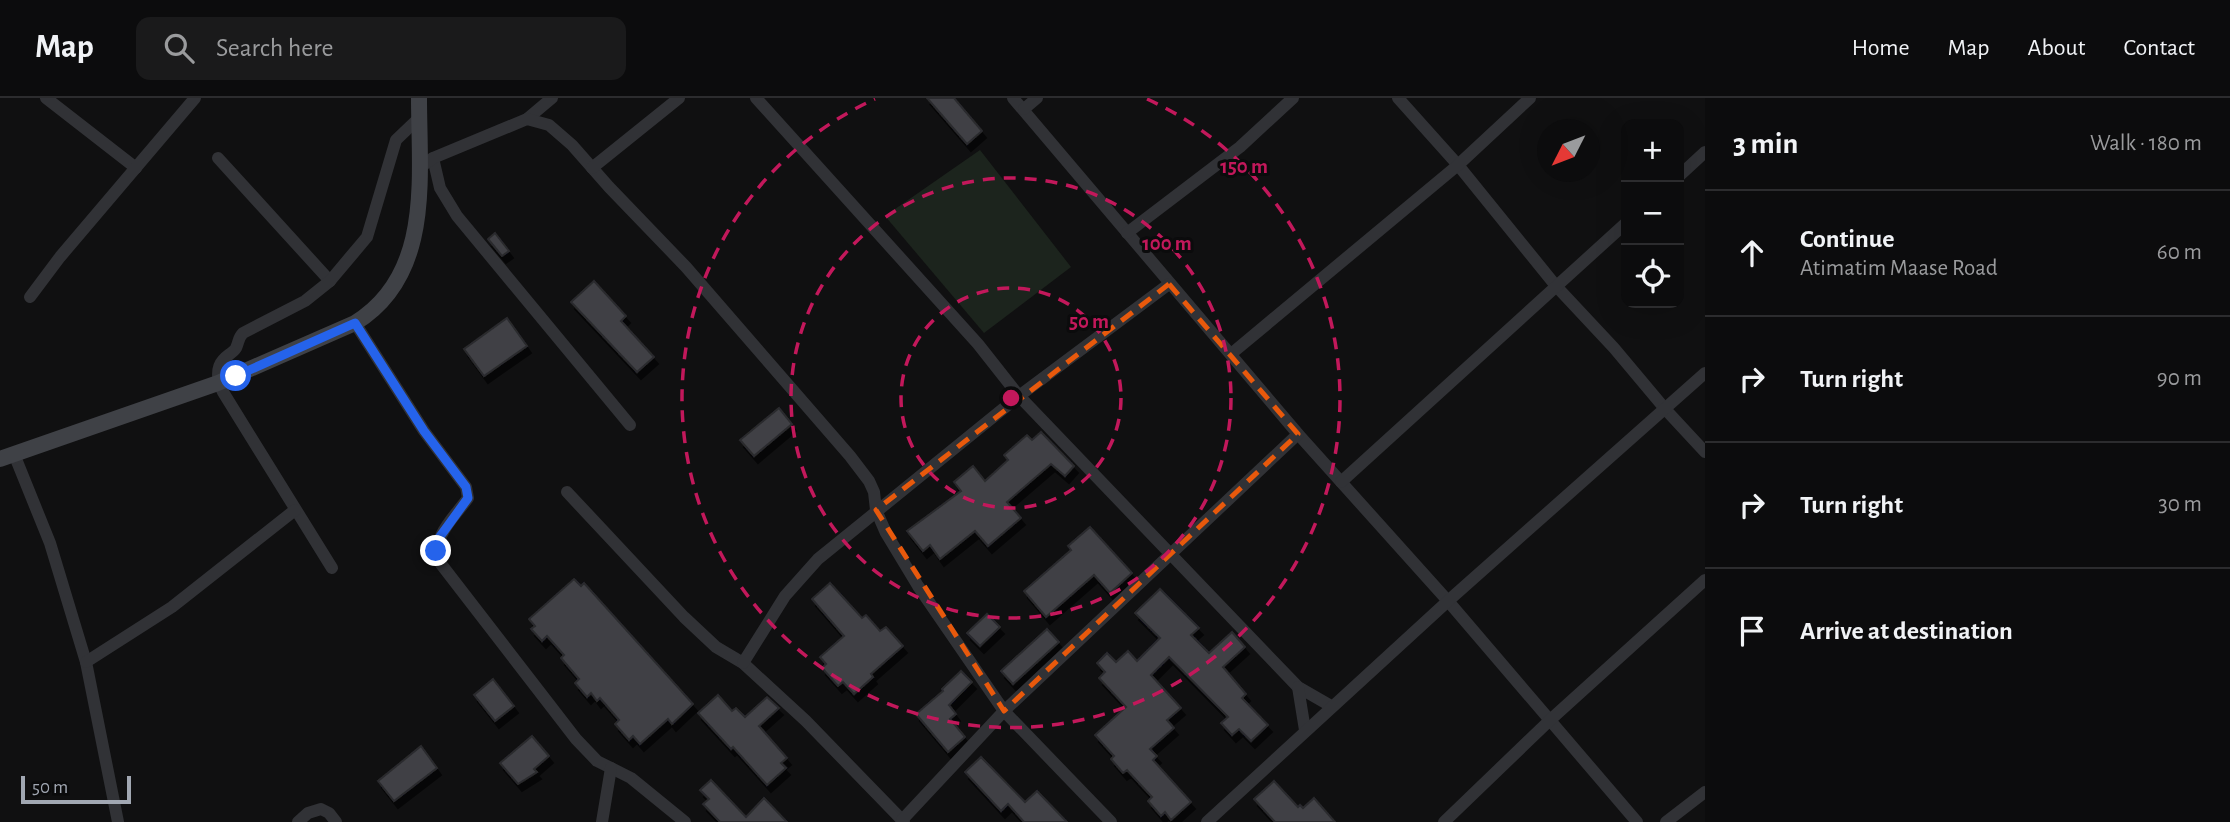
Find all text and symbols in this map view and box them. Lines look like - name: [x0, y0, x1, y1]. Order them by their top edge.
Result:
- search box: [136, 17, 626, 80]
- icon: search: [160, 29, 198, 67]
- text: Map: [35, 31, 94, 64]
- text: Search here: [216, 35, 334, 61]
- text: Home: [1852, 36, 1910, 60]
- text: Map: [1948, 36, 1990, 60]
- text: About: [2028, 36, 2085, 60]
- text: Contact: [2123, 36, 2195, 60]
- north arrow: [1537, 119, 1600, 182]
- map controls: [1621, 119, 1684, 308]
- button: +: [1621, 119, 1684, 182]
- text: 3 min: [1733, 129, 1798, 159]
- text: Walk · 180 m: [2090, 132, 2202, 155]
- text: 150 m: [1220, 156, 1268, 177]
- button: −: [1621, 182, 1684, 245]
- text: Continue: [1800, 226, 1895, 252]
- text: 100 m: [1142, 233, 1192, 254]
- icon: ahead: [1733, 234, 1771, 272]
- text: 60 m: [2157, 241, 2202, 264]
- button: locate: [1621, 245, 1684, 308]
- text: Atimatim Maase Road: [1800, 257, 1998, 280]
- text: 50 m: [1069, 311, 1109, 332]
- route start: [220, 360, 251, 391]
- icon: right: [1733, 360, 1771, 398]
- text: Turn right: [1800, 366, 1903, 392]
- text: 90 m: [2157, 367, 2202, 390]
- centre of rings: [999, 386, 1023, 410]
- icon: right: [1733, 486, 1771, 524]
- text: Turn right: [1800, 492, 1903, 518]
- text: 30 m: [2158, 493, 2202, 516]
- route end: [420, 535, 451, 566]
- icon: arrive: [1733, 612, 1771, 650]
- text: Arrive at destination: [1800, 618, 2013, 644]
- scale bar: [21, 773, 131, 805]
- text: 50 m: [32, 778, 68, 797]

